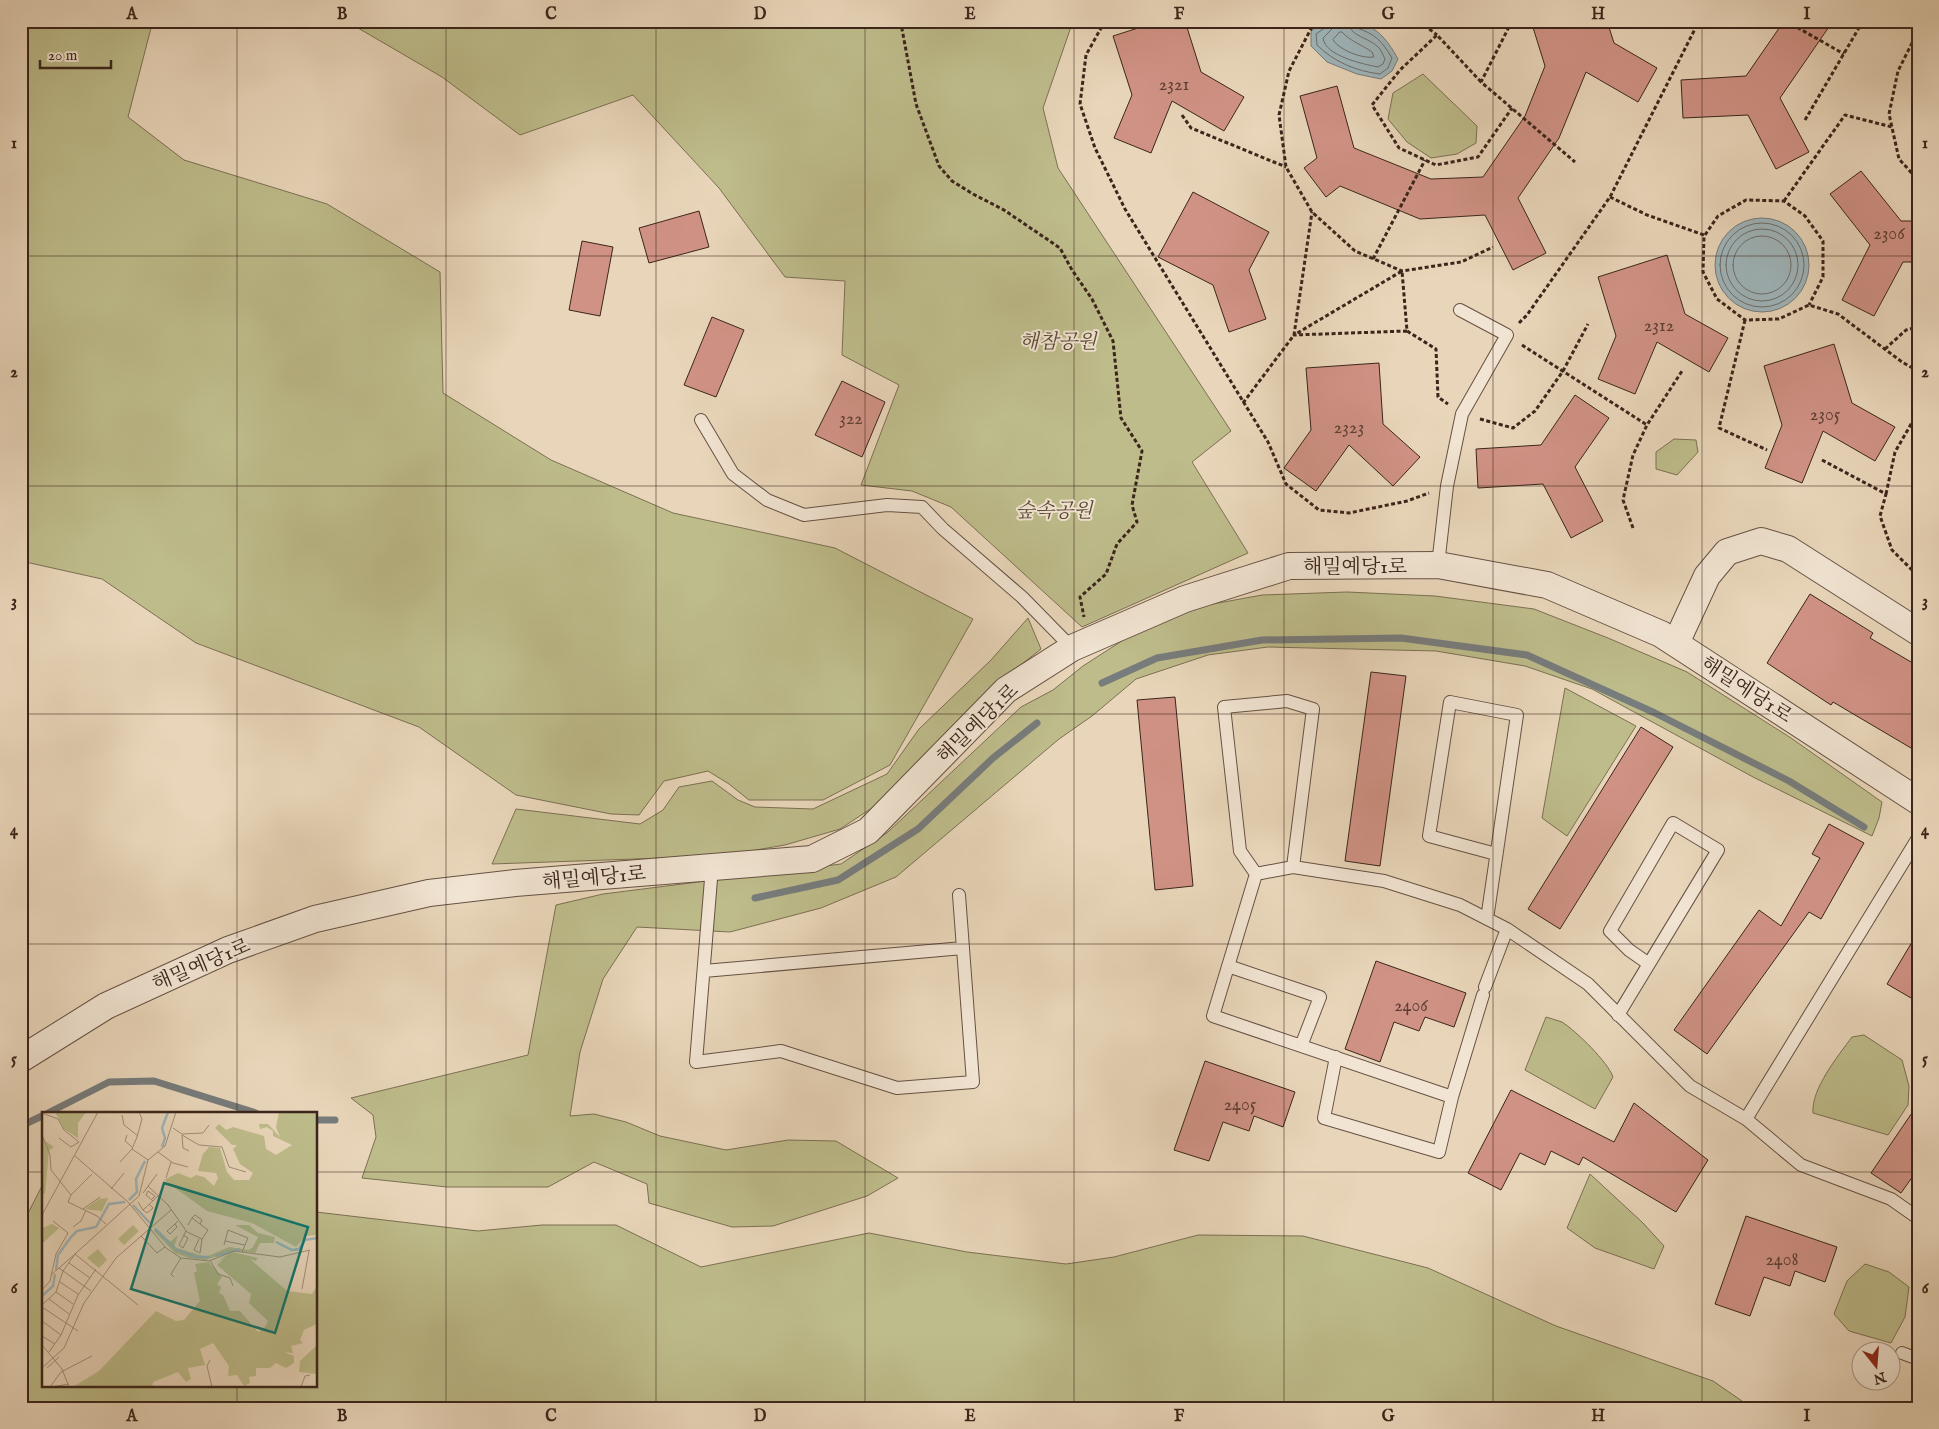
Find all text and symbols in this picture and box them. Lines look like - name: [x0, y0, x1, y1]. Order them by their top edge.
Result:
- text: A: [126, 5, 139, 25]
- text: B: [337, 5, 348, 25]
- text: C: [545, 5, 557, 25]
- text: D: [754, 5, 767, 25]
- text: E: [964, 5, 976, 25]
- text: F: [1174, 5, 1185, 25]
- text: G: [1382, 5, 1395, 25]
- text: H: [1591, 5, 1605, 25]
- text: I: [1804, 5, 1811, 25]
- scale bar: [40, 38, 111, 70]
- text: 20 m: [48, 46, 78, 65]
- house number: 2321: [1159, 74, 1189, 97]
- text: 1: [11, 134, 17, 154]
- text: 1: [1922, 134, 1928, 154]
- house number: 2306: [1873, 223, 1905, 246]
- house number: 2312: [1644, 315, 1674, 338]
- park label: 해참공원: [1019, 330, 1098, 355]
- text: 2: [10, 363, 18, 383]
- text: 2: [1921, 363, 1929, 383]
- house number: 2305: [1810, 404, 1841, 427]
- house number: 322: [839, 408, 863, 431]
- house number: 2323: [1334, 417, 1364, 440]
- park label: 숲속공원: [1015, 499, 1094, 524]
- street label: 해밀예당1로: [1303, 555, 1407, 580]
- text: 3: [11, 592, 17, 612]
- text: 3: [1922, 592, 1928, 612]
- street label: 해밀예당1로: [1696, 651, 1797, 729]
- street label: 해밀예당1로: [932, 679, 1024, 769]
- text: 4: [10, 821, 19, 841]
- text: 4: [1921, 821, 1930, 841]
- street label: 해밀예당1로: [541, 862, 647, 895]
- street label: 해밀예당1로: [149, 934, 254, 997]
- house number: 2406: [1394, 995, 1428, 1018]
- text: 5: [11, 1050, 17, 1070]
- text: 5: [1922, 1050, 1928, 1070]
- house number: 2405: [1224, 1094, 1257, 1117]
- inset map: [42, 1112, 318, 1386]
- house number: 2408: [1765, 1249, 1799, 1272]
- text: 6: [11, 1279, 19, 1299]
- text: 6: [1922, 1279, 1930, 1299]
- north arrow: [1852, 1342, 1902, 1392]
- text: N: [1871, 1367, 1889, 1388]
- text: A: [126, 1407, 139, 1427]
- text: B: [337, 1407, 348, 1427]
- text: C: [545, 1407, 557, 1427]
- text: D: [754, 1407, 767, 1427]
- text: E: [964, 1407, 976, 1427]
- text: F: [1174, 1407, 1185, 1427]
- text: G: [1382, 1407, 1395, 1427]
- text: H: [1591, 1407, 1605, 1427]
- text: I: [1804, 1407, 1811, 1427]

